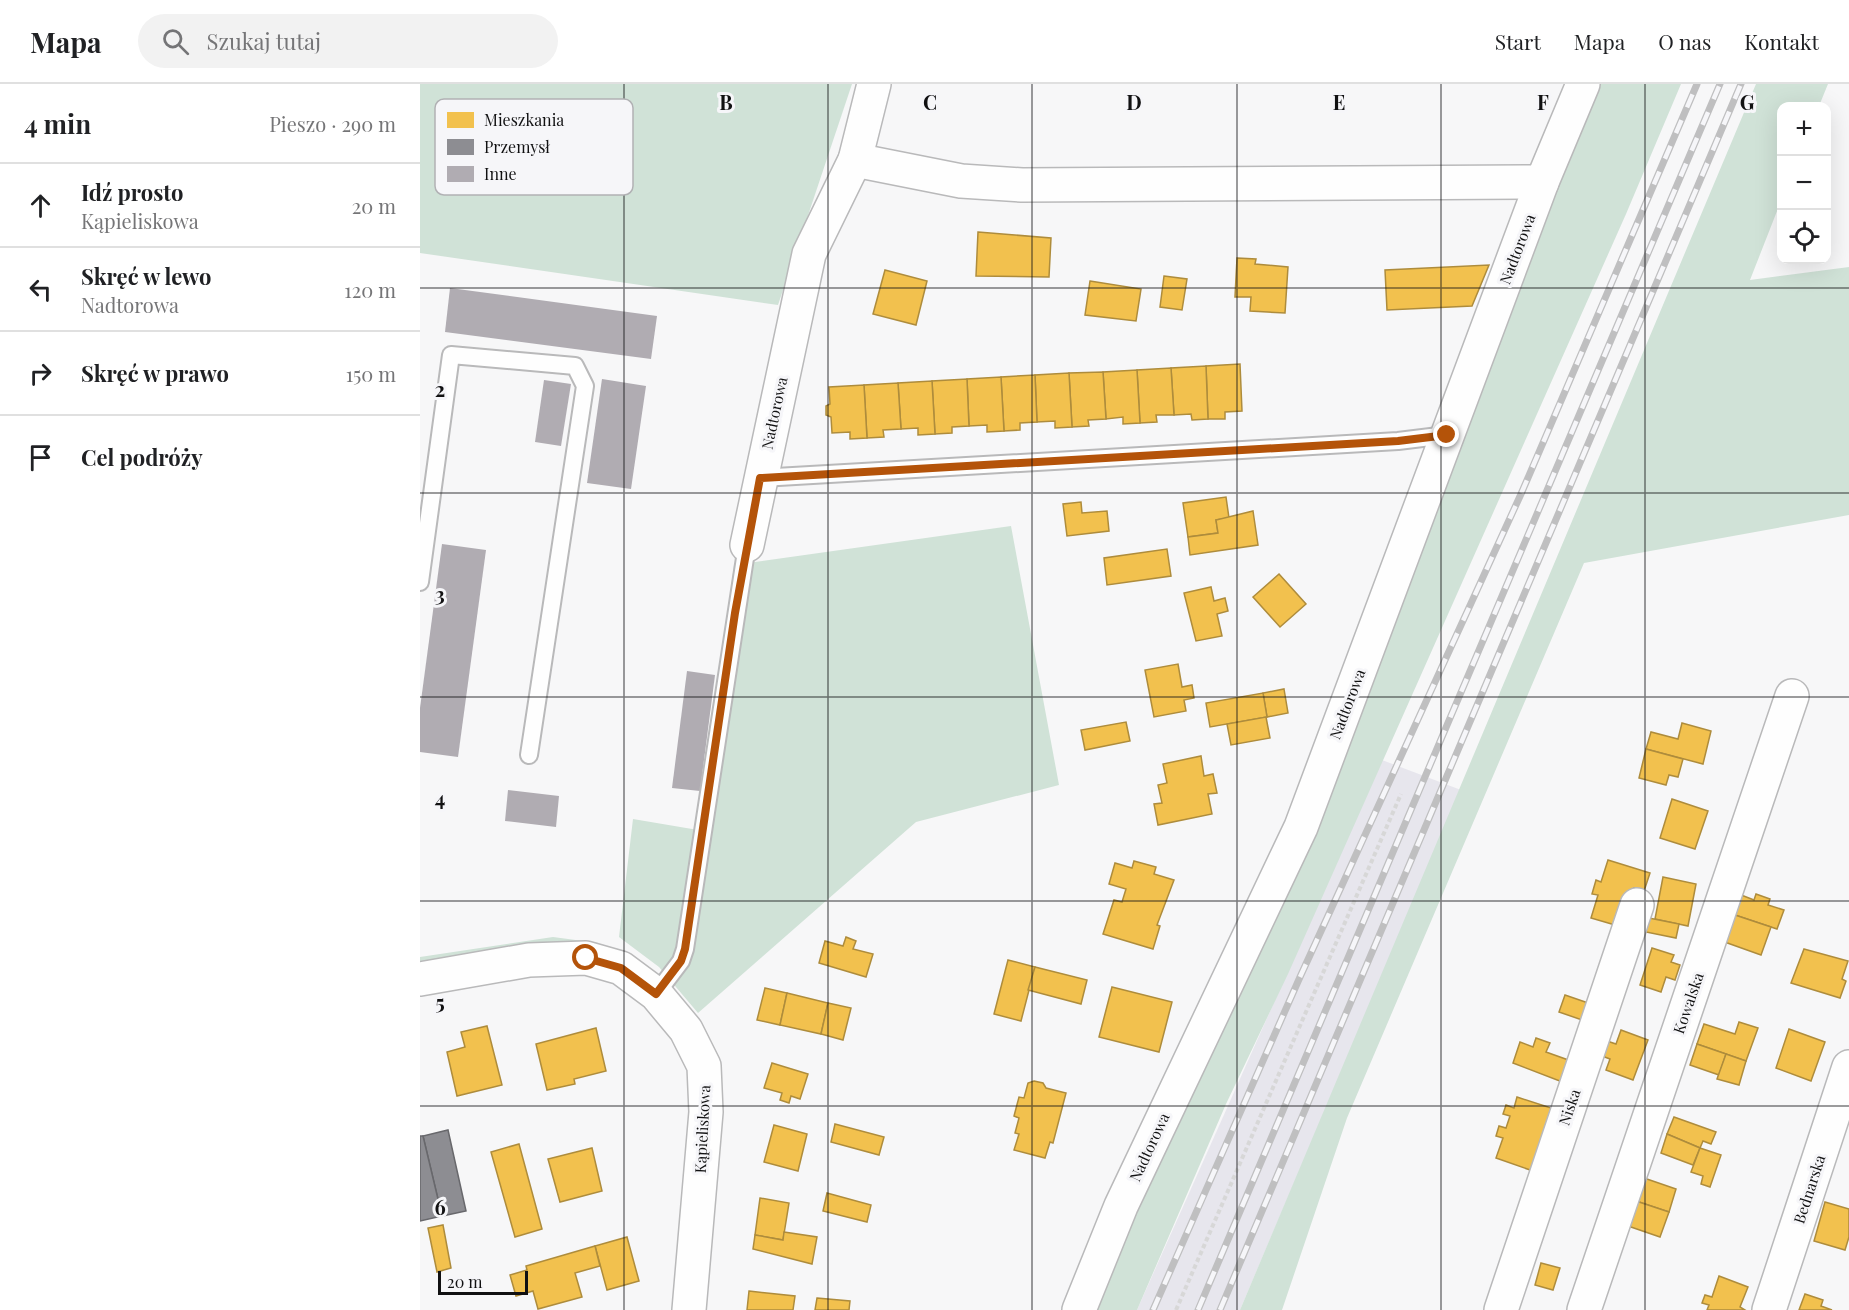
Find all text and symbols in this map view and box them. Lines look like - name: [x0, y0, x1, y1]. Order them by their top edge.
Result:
- search box: [138, 14, 558, 68]
- text: Mapa: [30, 23, 102, 60]
- icon: search: [159, 25, 192, 58]
- text: Szukaj tutaj: [207, 26, 321, 56]
- text: Start: [1495, 27, 1541, 55]
- text: Mapa: [1574, 27, 1625, 55]
- text: O nas: [1658, 27, 1711, 55]
- text: Kontakt: [1744, 27, 1819, 55]
- text: B: [719, 88, 733, 115]
- text: C: [923, 88, 937, 115]
- text: D: [1126, 88, 1142, 115]
- text: E: [1333, 88, 1345, 115]
- text: F: [1537, 88, 1549, 115]
- text: G: [1740, 88, 1755, 115]
- legend: [435, 99, 633, 195]
- map controls: [1777, 102, 1831, 264]
- button: +: [1777, 102, 1831, 156]
- text: 4 min: [24, 106, 91, 141]
- text: Mieszkania: [484, 109, 564, 130]
- text: Pieszo · 290 m: [269, 110, 396, 137]
- text: Przemysł: [484, 136, 550, 157]
- button: −: [1777, 156, 1831, 210]
- text: Inne: [484, 163, 517, 184]
- text: Idź prosto: [81, 177, 183, 207]
- icon: ahead: [24, 189, 57, 222]
- text: 20 m: [352, 192, 396, 219]
- text: Kąpieliskowa: [81, 207, 199, 234]
- button: locate: [1777, 210, 1831, 264]
- street label: Nadtorowa: [1495, 211, 1540, 287]
- text: Skręć w lewo: [81, 261, 212, 291]
- icon: left: [24, 273, 57, 306]
- text: 120 m: [344, 276, 396, 303]
- text: Nadtorowa: [81, 291, 179, 318]
- icon: right: [24, 357, 57, 390]
- text: Skręć w prawo: [81, 358, 229, 388]
- text: 150 m: [346, 360, 396, 387]
- text: 2: [435, 375, 445, 402]
- street label: Nadtorowa: [757, 375, 792, 451]
- route end: [1433, 421, 1459, 447]
- icon: arrive: [24, 441, 57, 474]
- text: Cel podróży: [81, 442, 203, 472]
- text: 3: [435, 580, 445, 607]
- street label: Nadtorowa: [1325, 666, 1370, 742]
- text: 4: [435, 784, 445, 811]
- route start: [572, 944, 598, 970]
- street label: Kowalska: [1668, 969, 1708, 1036]
- text: 5: [435, 988, 445, 1015]
- street label: Kąpieliskowa: [690, 1084, 714, 1174]
- street label: Niska: [1554, 1086, 1585, 1128]
- street label: Nadtorowa: [1124, 1109, 1174, 1184]
- street label: Bednarska: [1789, 1152, 1830, 1226]
- text: 6: [434, 1193, 446, 1220]
- scale bar: [438, 1268, 528, 1296]
- text: 20 m: [447, 1271, 482, 1292]

